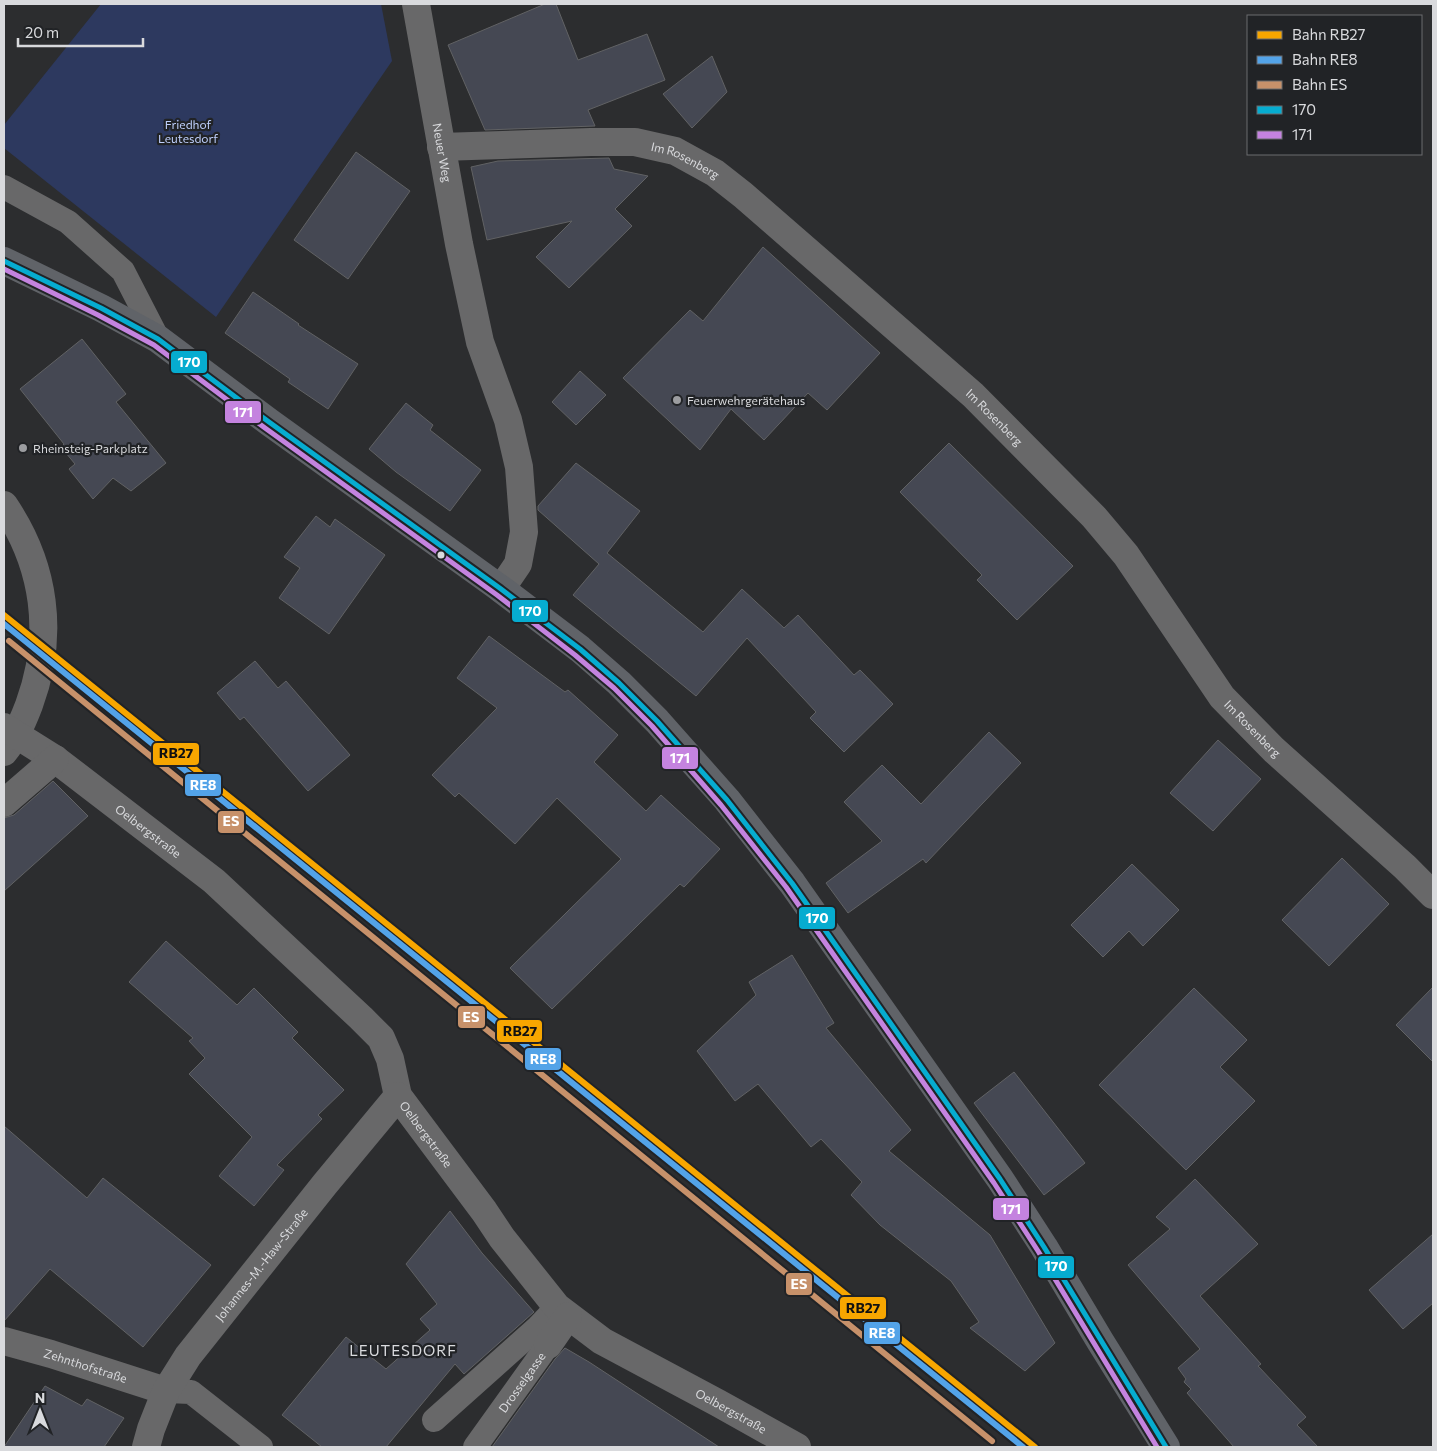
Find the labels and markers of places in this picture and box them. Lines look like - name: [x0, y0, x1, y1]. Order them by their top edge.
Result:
- place label: Feuerwehrgerätehaus: [687, 393, 805, 407]
- marker: Feuerwehrgerätehaus: [671, 394, 683, 406]
- place label: Rheinsteig-Parkplatz: [33, 441, 148, 455]
- marker: Rheinsteig-Parkplatz: [17, 442, 29, 454]
- unlabelled marker: [436, 550, 446, 560]

